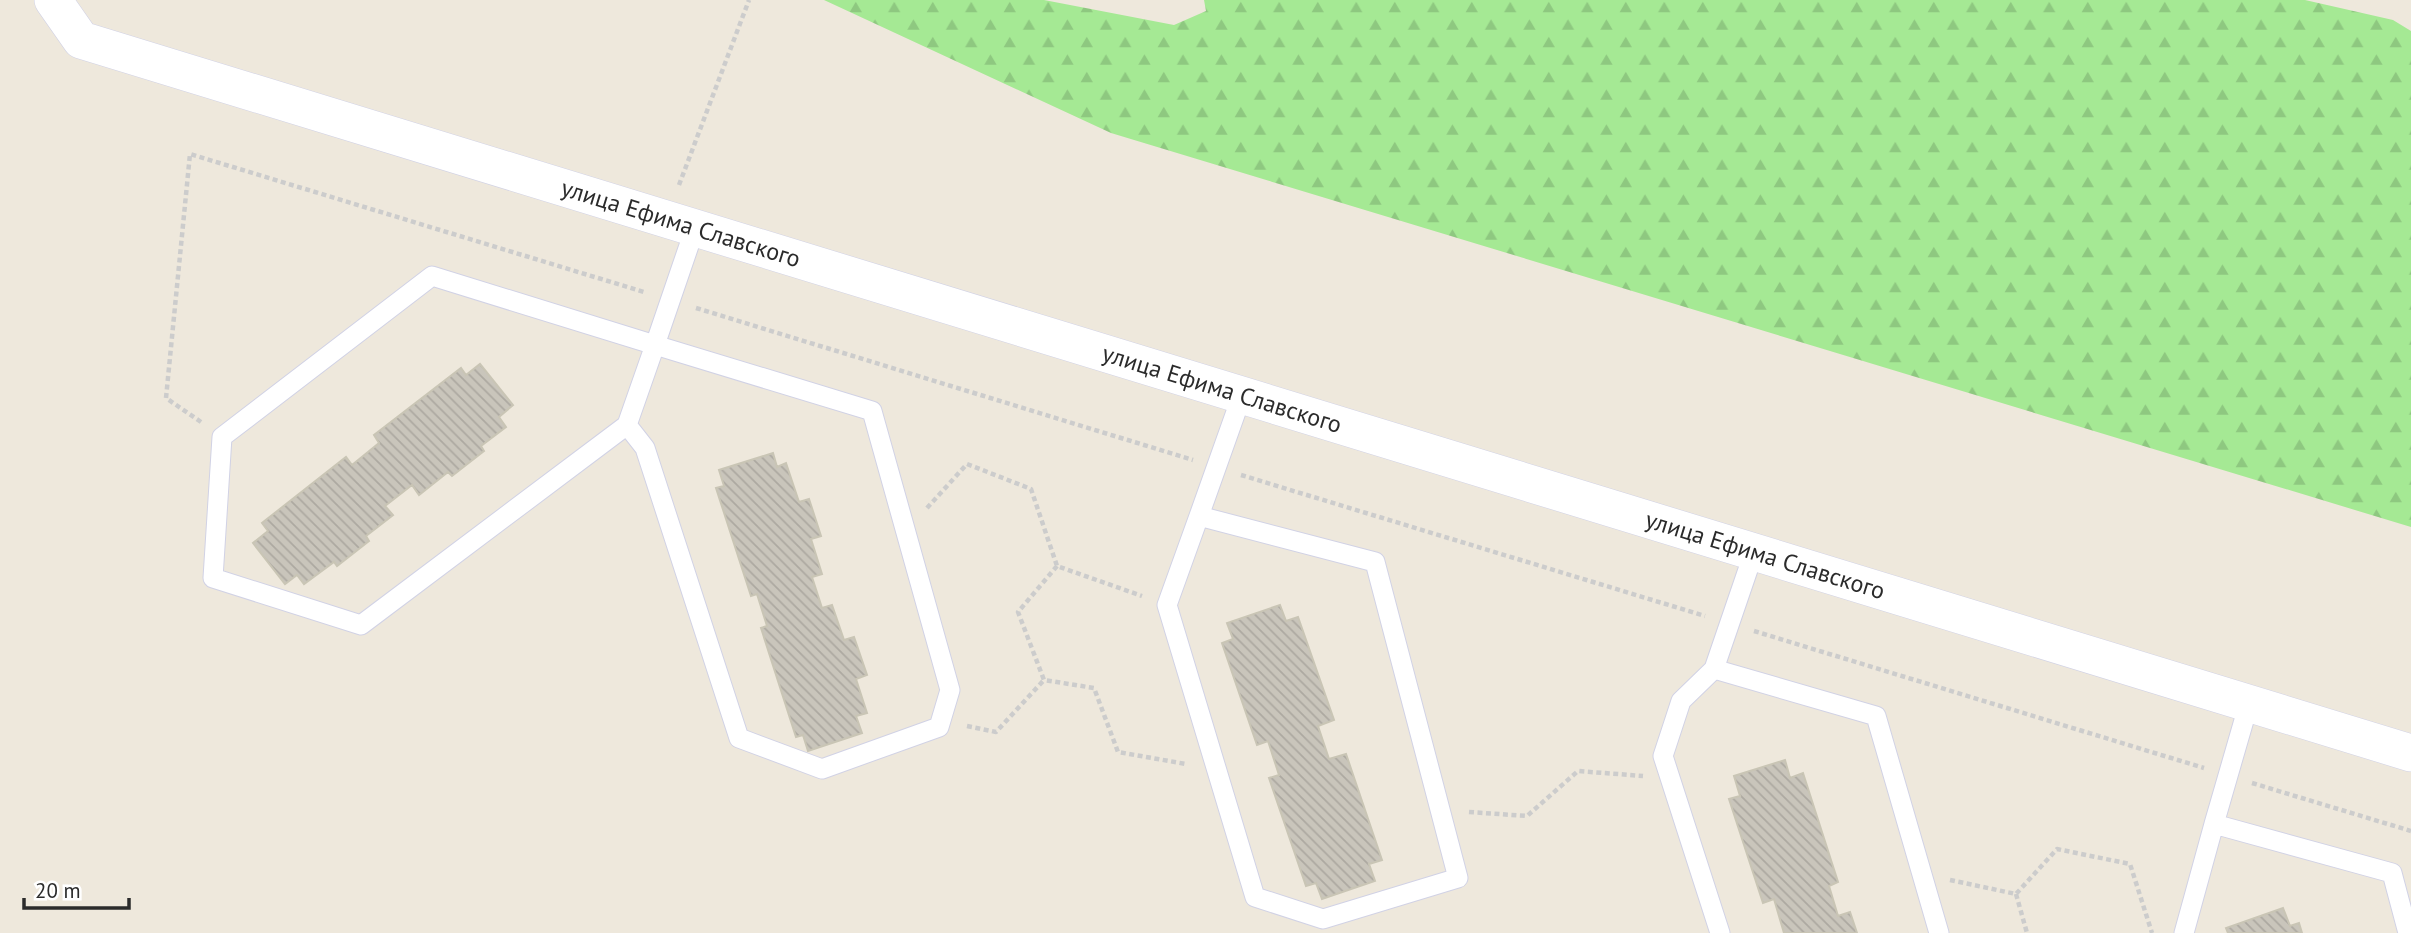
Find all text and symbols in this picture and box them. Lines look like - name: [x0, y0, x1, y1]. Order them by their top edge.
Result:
- street label: улица Ефима Славского: [557, 172, 804, 274]
- street label: улица Ефима Славского: [1099, 337, 1346, 440]
- street label: улица Ефима Славского: [1642, 504, 1889, 606]
- scale bar: [24, 866, 130, 910]
- text: 20 m: [35, 877, 81, 904]

